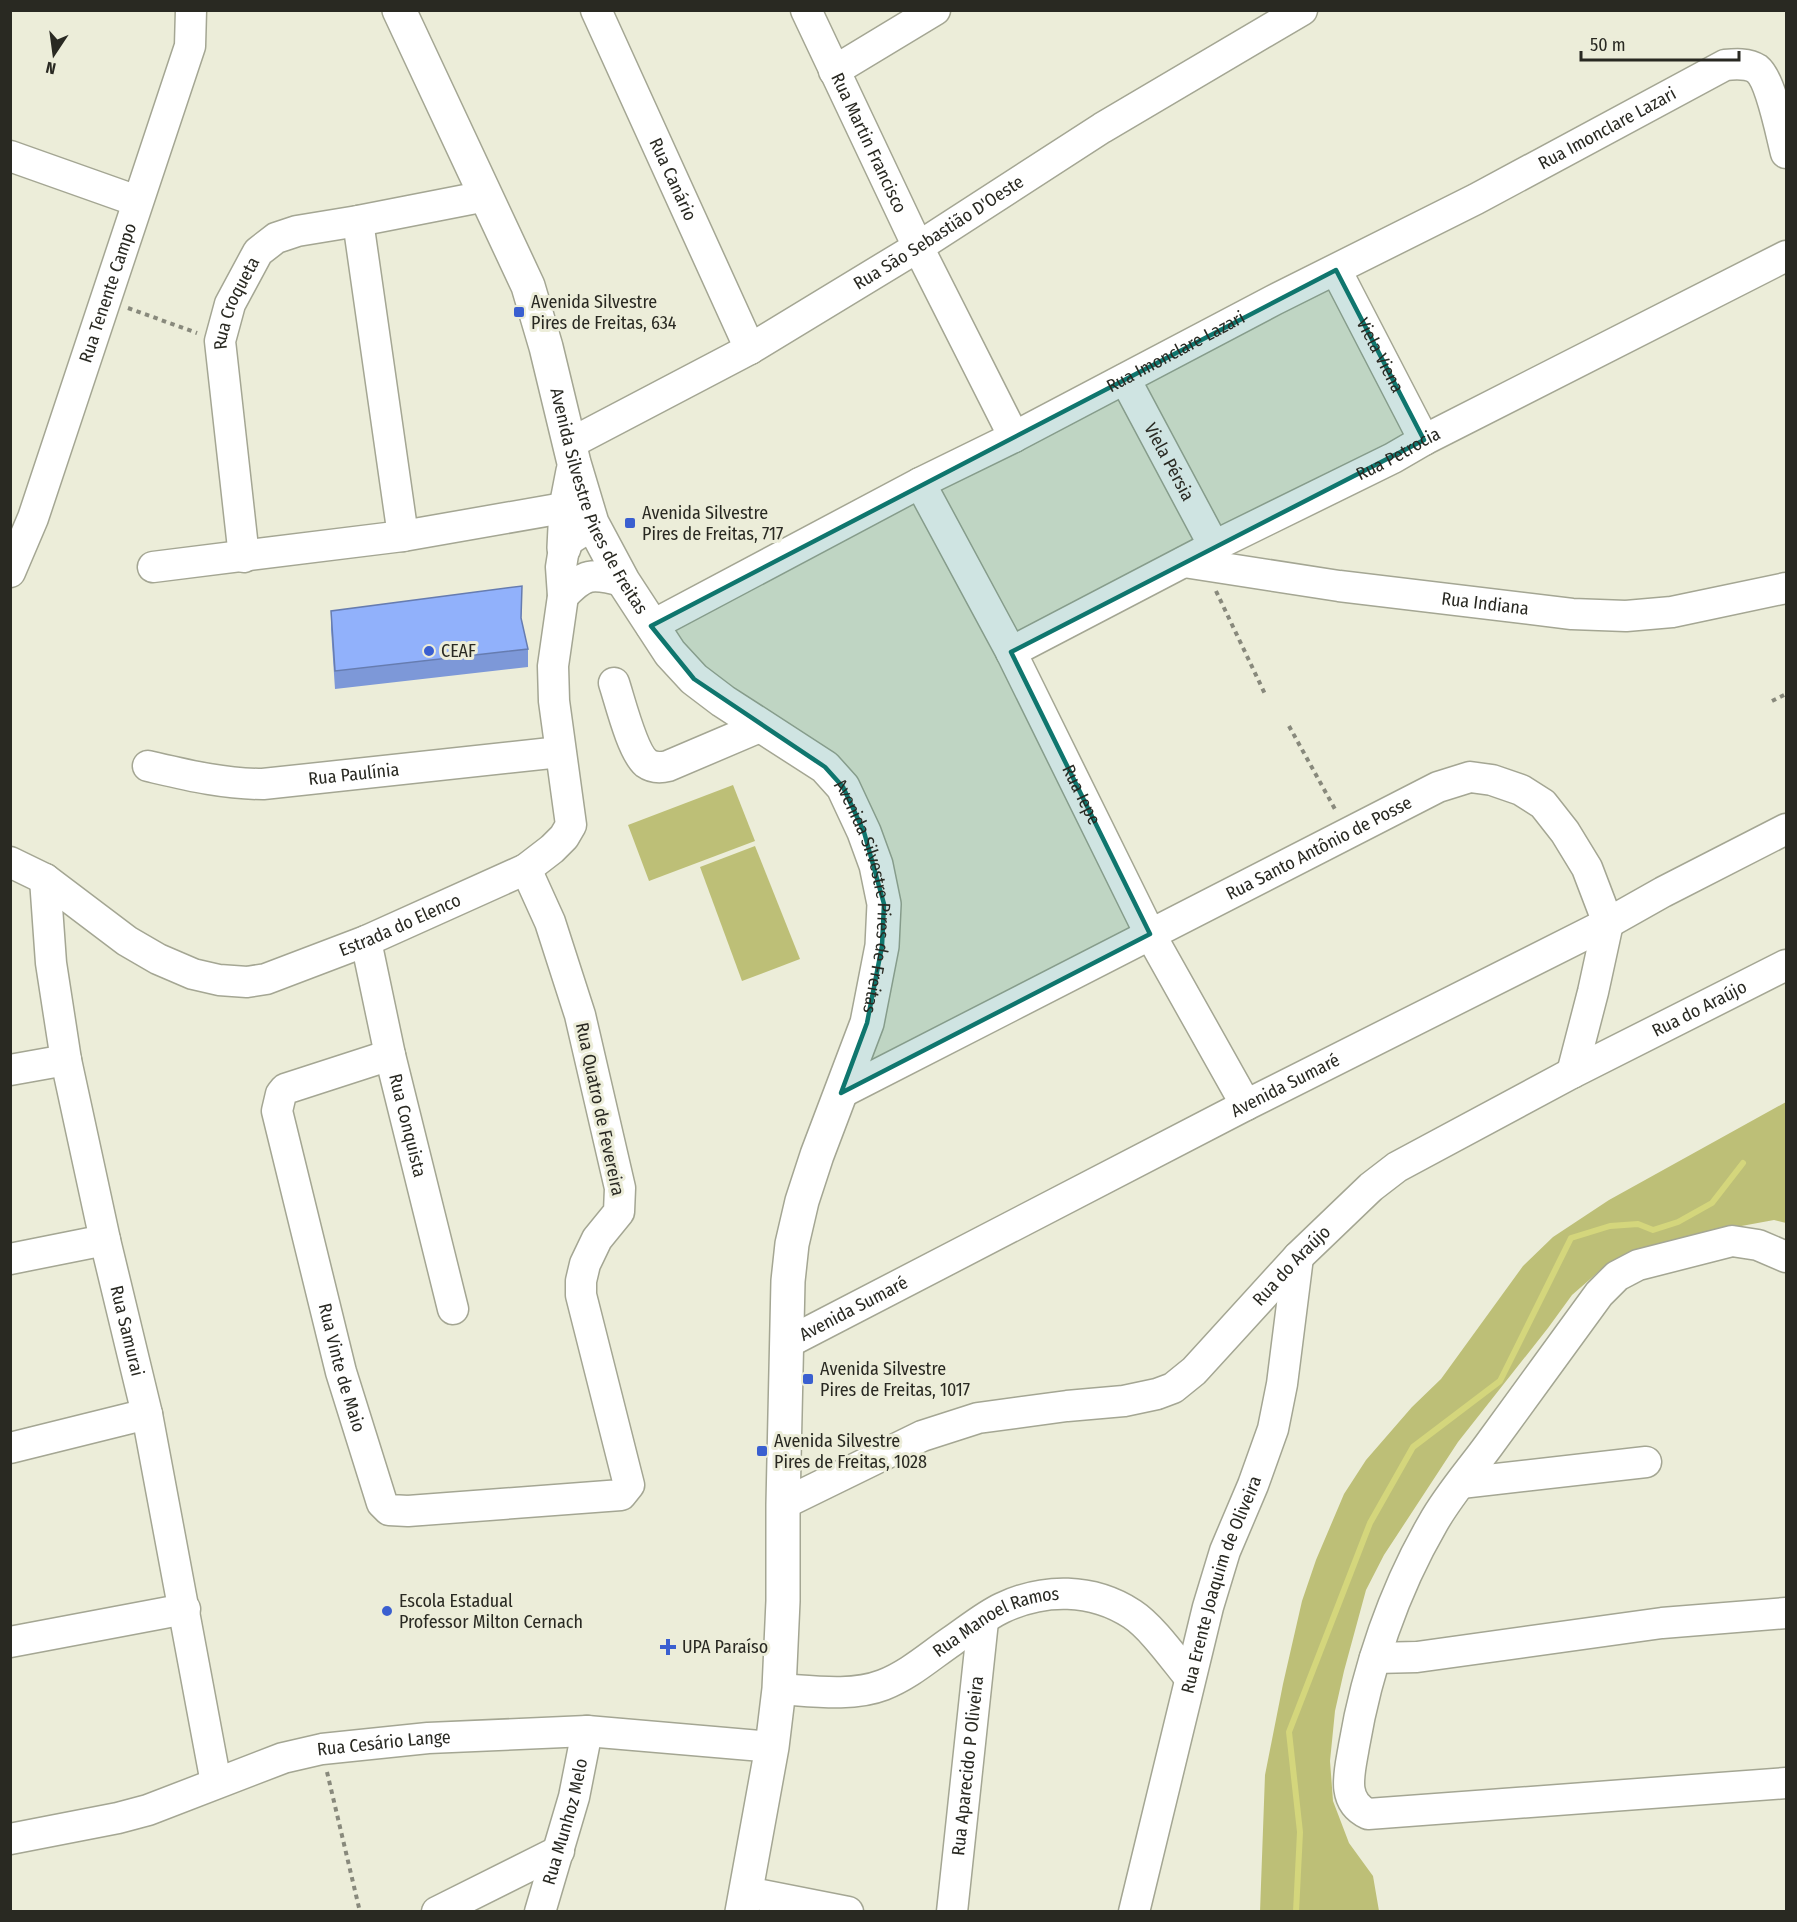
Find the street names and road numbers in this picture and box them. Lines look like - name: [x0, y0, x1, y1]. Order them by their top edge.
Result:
- street label: Rua Martin Francisco: [826, 69, 911, 217]
- street label: Rua Imonclare Lazari: [1535, 82, 1680, 174]
- street label: Rua Canário: [645, 134, 701, 224]
- street label: Rua São Sebastião D'Oeste: [850, 171, 1028, 295]
- street label: Rua Tenente Campo: [74, 220, 141, 366]
- street label: Rua Croqueta: [209, 253, 264, 351]
- street label: Rua Imonclare Lazari: [1103, 306, 1249, 397]
- street label: Viela Viena: [1352, 314, 1409, 397]
- street label: Avenida Silvestre Pires de Freitas: [545, 386, 653, 618]
- street label: Viela Pérsia: [1139, 419, 1199, 505]
- street label: Rua Petrocia: [1353, 422, 1444, 485]
- street label: Rua Indiana: [1440, 587, 1530, 620]
- street label: Rua Paulínia: [307, 758, 401, 790]
- street label: Rua Iepe: [1057, 761, 1105, 828]
- street label: Avenida Silvestre Pires de Freitas: [830, 774, 895, 1016]
- street label: Rua Santo Antônio de Posse: [1222, 791, 1416, 905]
- street label: Estrada do Elenco: [336, 889, 464, 961]
- street label: Rua do Araújo: [1648, 976, 1750, 1042]
- street label: Rua Quatro de Fevereira: [571, 1020, 629, 1198]
- street label: Avenida Sumaré: [1227, 1049, 1343, 1122]
- street label: Rua Conquista: [384, 1071, 431, 1180]
- street label: Rua do Araújo: [1248, 1221, 1335, 1310]
- street label: Avenida Sumaré: [796, 1271, 911, 1346]
- street label: Rua Samurai: [105, 1283, 148, 1378]
- street label: Rua Vinte de Maio: [314, 1301, 370, 1435]
- street label: Rua Erente Joaquim de Oliveira: [1176, 1473, 1266, 1696]
- street label: Rua Manoel Ramos: [928, 1583, 1060, 1662]
- street label: Rua Aparecido P Oliveira: [947, 1675, 988, 1857]
- street label: Rua Cesário Lange: [316, 1726, 451, 1760]
- street label: Rua Munhoz Melo: [538, 1756, 592, 1887]

